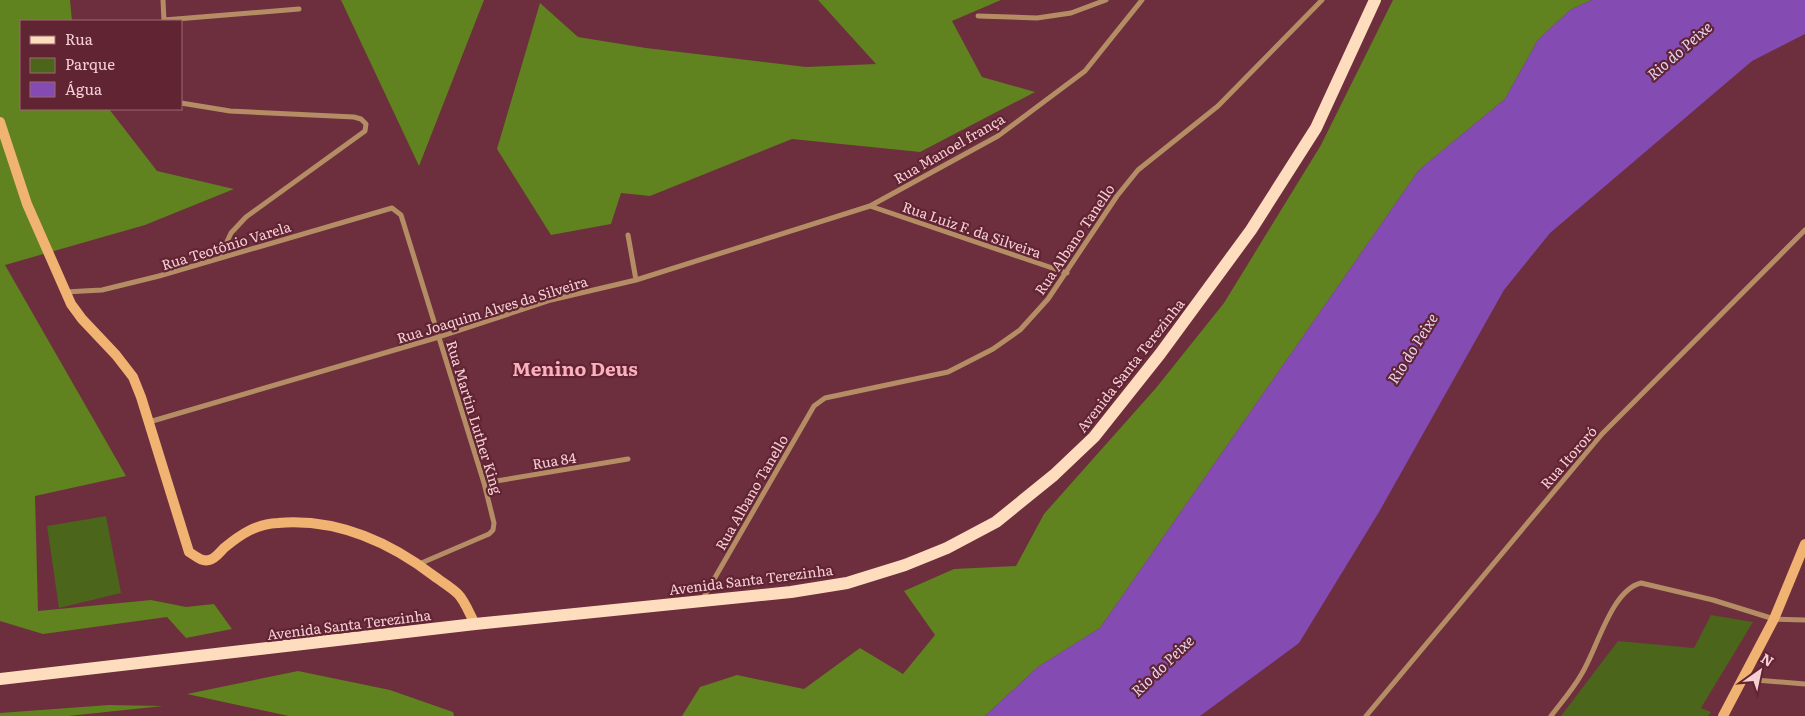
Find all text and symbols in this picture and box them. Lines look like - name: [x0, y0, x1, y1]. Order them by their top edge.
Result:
- water label: Rio do Peixe: [1641, 15, 1717, 85]
- legend: [20, 20, 182, 110]
- text: Rua: [65, 27, 94, 50]
- text: Parque: [65, 52, 115, 75]
- text: Água: [65, 77, 103, 100]
- street label: Rua Manoel frança: [890, 108, 1009, 188]
- street label: Rua Albano Tanello: [1029, 179, 1119, 299]
- street label: Rua Luiz F. da Silveira: [900, 196, 1044, 262]
- street label: Rua Teotônio Varela: [159, 216, 294, 274]
- street label: Rua Joaquim Alves da Silveira: [394, 270, 590, 348]
- street label: Avenida Santa Terezinha: [1071, 293, 1189, 436]
- water label: Rio do Peixe: [1381, 308, 1443, 388]
- street label: Rua Martin Luther King: [442, 338, 508, 496]
- district label: Menino Deus: [512, 354, 638, 382]
- street label: Rua Itororó: [1535, 421, 1601, 493]
- street label: Rua Albano Tanello: [710, 431, 792, 553]
- street label: Rua 84: [531, 447, 578, 473]
- street label: Avenida Santa Terezinha: [668, 559, 835, 599]
- street label: Avenida Santa Terezinha: [266, 604, 433, 644]
- water label: Rio do Peixe: [1125, 629, 1199, 701]
- north arrow: [1735, 646, 1785, 696]
- text: N: [1757, 648, 1778, 671]

